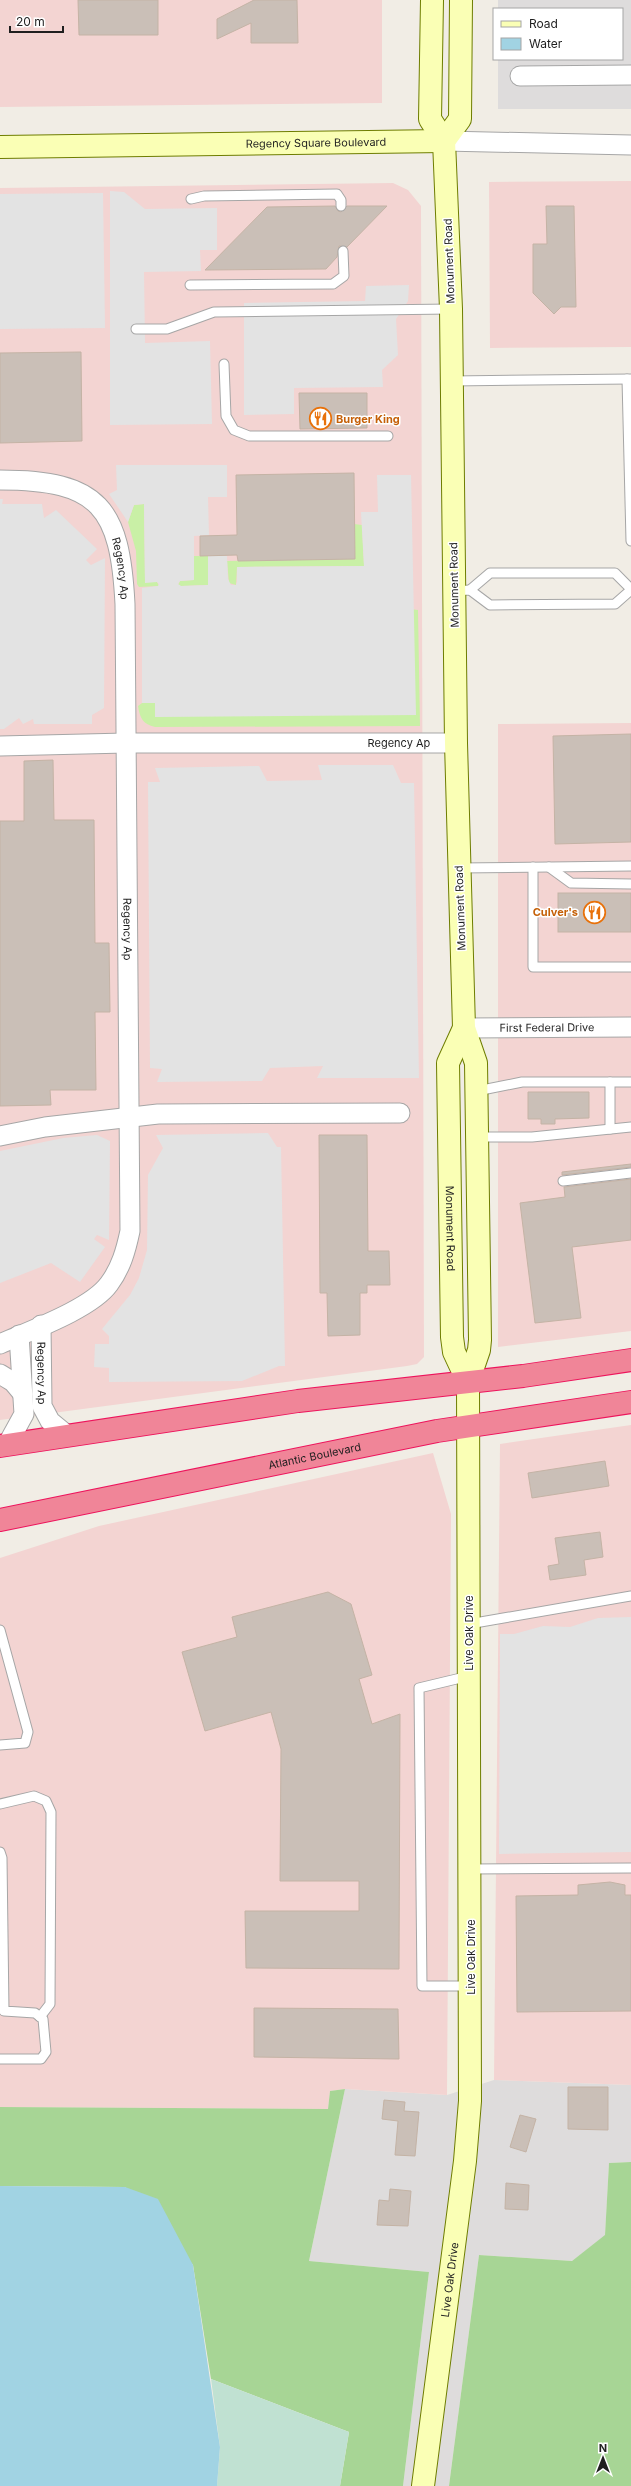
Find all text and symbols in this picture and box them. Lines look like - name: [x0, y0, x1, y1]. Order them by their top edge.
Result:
- scale bar: [10, 8, 63, 34]
- legend: [493, 8, 623, 60]
- text: 20 m: [16, 14, 45, 29]
- text: Road: [529, 16, 558, 31]
- text: Water: [529, 36, 563, 51]
- street label: Regency Square Boulevard: [246, 135, 386, 151]
- street label: Monument Road: [441, 218, 457, 304]
- restaurant icon: Burger King: [307, 406, 333, 432]
- place label: Burger King: [336, 412, 400, 426]
- street label: Regency Ap: [109, 536, 132, 600]
- street label: Monument Road: [446, 542, 462, 628]
- street label: Regency Ap: [368, 736, 431, 750]
- street label: Monument Road: [452, 865, 468, 951]
- street label: Regency Ap: [120, 898, 135, 961]
- restaurant icon: Culver's: [581, 899, 607, 925]
- place label: Culver's: [533, 905, 578, 919]
- street label: First Federal Drive: [499, 1020, 595, 1035]
- street label: Monument Road: [443, 1186, 458, 1271]
- street label: Regency Ap: [34, 1342, 49, 1405]
- street label: Atlantic Boulevard: [267, 1440, 362, 1472]
- street label: Live Oak Drive: [462, 1595, 476, 1671]
- street label: Live Oak Drive: [464, 1919, 478, 1995]
- street label: Live Oak Drive: [438, 2241, 461, 2318]
- north arrow: [583, 2438, 623, 2478]
- text: N: [599, 2441, 607, 2455]

